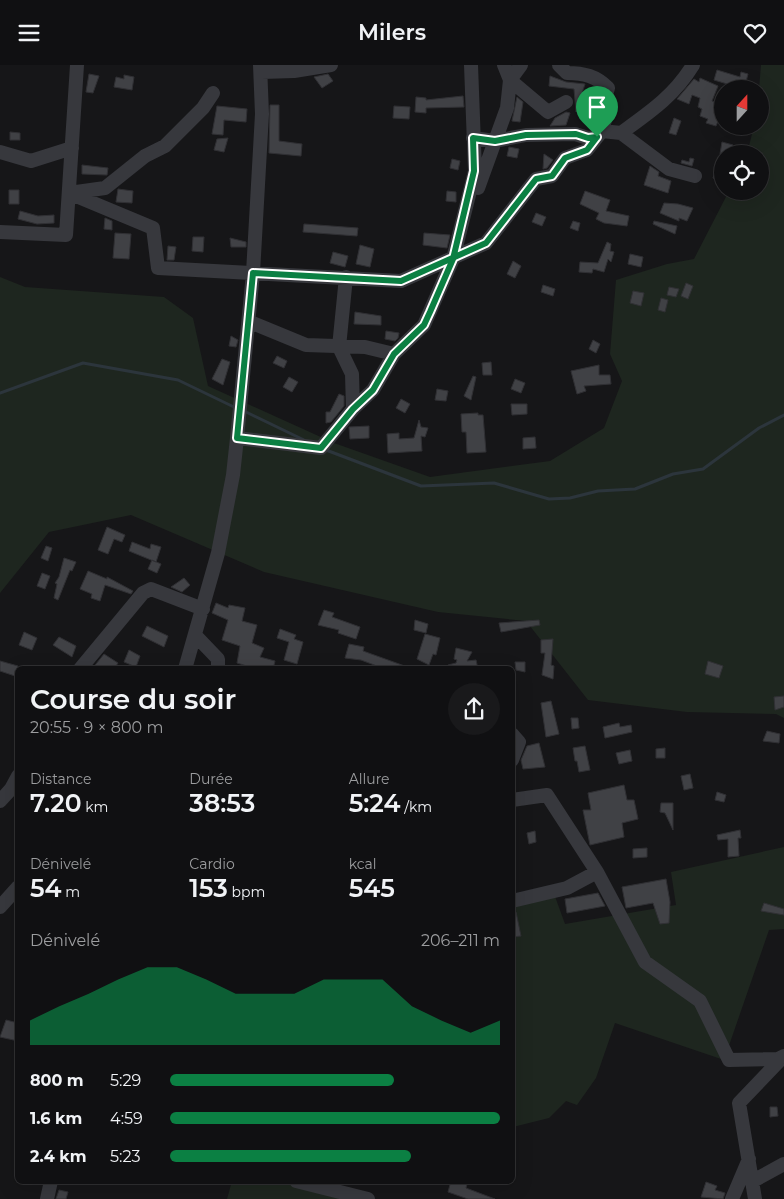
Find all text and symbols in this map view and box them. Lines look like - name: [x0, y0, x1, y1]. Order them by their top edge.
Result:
- icon: menu: [15, 19, 43, 47]
- text: Milers: [358, 19, 426, 46]
- icon: heart: [741, 19, 769, 47]
- north arrow: [714, 80, 769, 135]
- map controls: [714, 80, 769, 200]
- pin: [576, 86, 618, 137]
- icon: arrive: [583, 93, 611, 121]
- button: locate: [714, 145, 769, 200]
- text: Course du soir: [30, 682, 236, 716]
- button: share: [448, 683, 500, 735]
- text: 20:55 · 9 × 800 m: [30, 718, 163, 737]
- text: Distance: [30, 770, 92, 788]
- text: Durée: [189, 770, 233, 788]
- text: Allure: [349, 770, 390, 788]
- text: 7.20: [30, 788, 82, 818]
- text: 38:53: [189, 788, 255, 818]
- text: 5:24: [349, 788, 401, 818]
- text: km: [82, 798, 108, 816]
- text: /km: [401, 798, 432, 816]
- text: Dénivelé: [30, 855, 91, 873]
- text: Cardio: [189, 855, 235, 873]
- text: kcal: [349, 855, 377, 873]
- text: 54: [30, 873, 62, 903]
- text: 153: [189, 873, 228, 903]
- text: 545: [349, 873, 395, 903]
- text: m: [62, 883, 80, 901]
- text: bpm: [228, 883, 265, 901]
- text: Dénivelé: [30, 931, 100, 950]
- text: 206–211 m: [421, 931, 500, 950]
- text: 800 m: [30, 1071, 84, 1090]
- text: 5:29: [110, 1071, 141, 1090]
- text: 1.6 km: [30, 1109, 82, 1128]
- text: 4:59: [110, 1109, 143, 1128]
- text: 2.4 km: [30, 1147, 87, 1166]
- text: 5:23: [110, 1147, 141, 1166]

